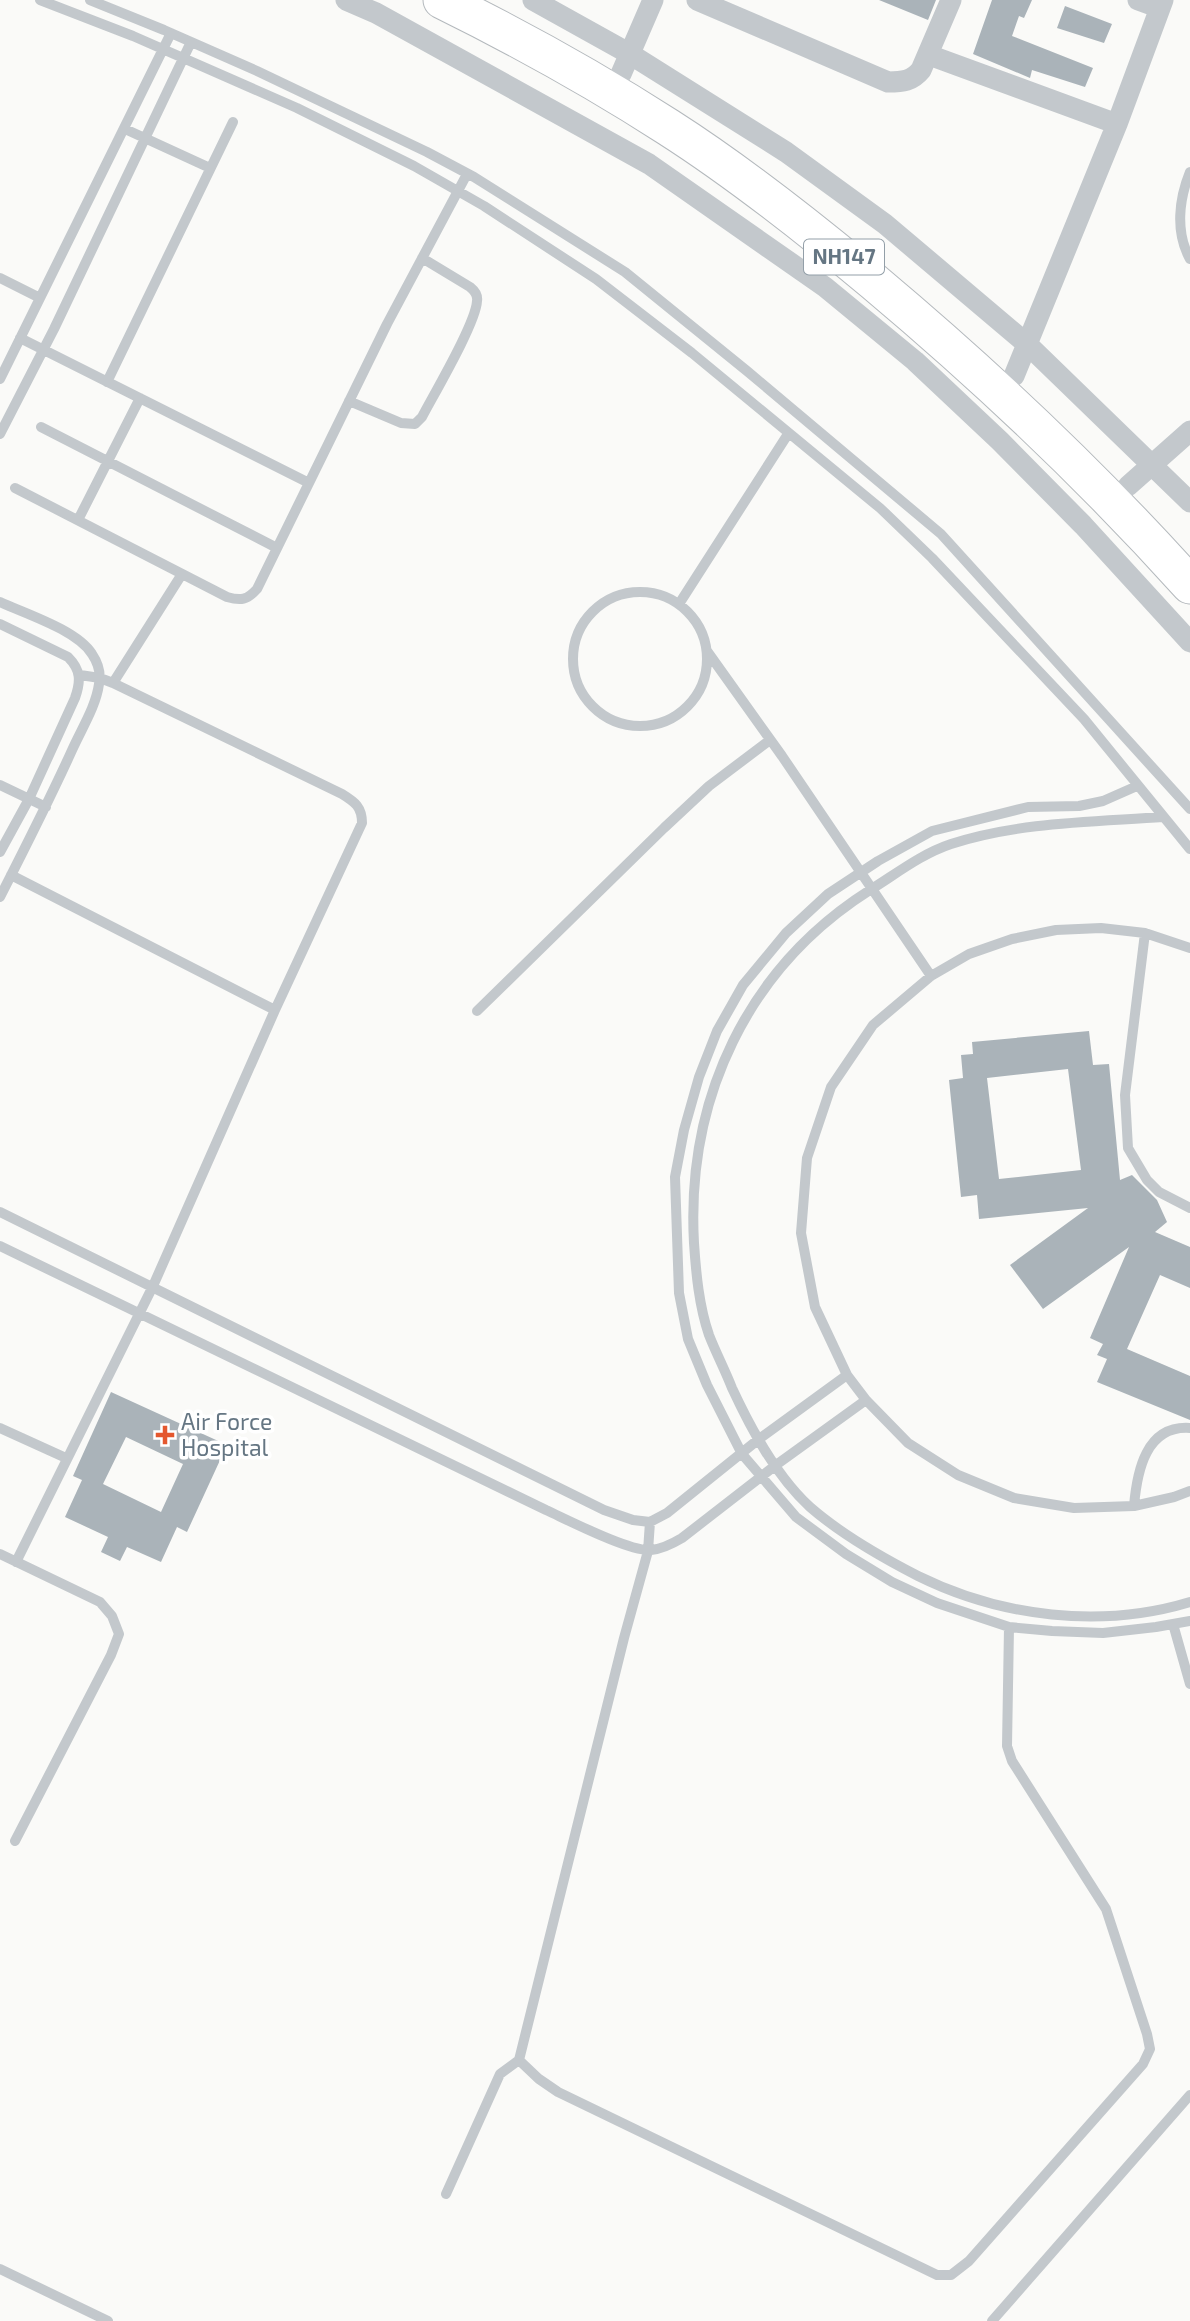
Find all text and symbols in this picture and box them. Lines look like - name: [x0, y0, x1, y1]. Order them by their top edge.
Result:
- road number: NH147: [804, 240, 884, 274]
- place label: Air Force Hospital: [181, 1407, 272, 1461]
- marker: Air Force Hospital: [155, 1425, 175, 1445]

